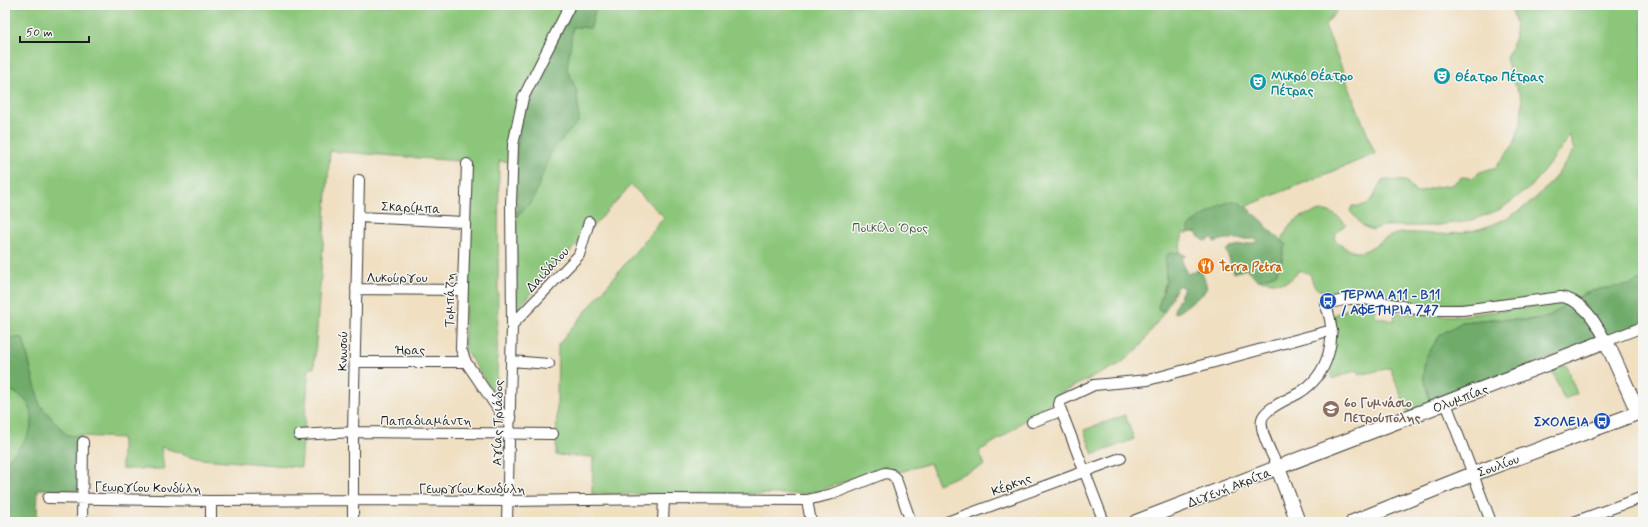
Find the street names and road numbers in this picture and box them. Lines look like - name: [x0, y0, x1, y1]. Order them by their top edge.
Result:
- street label: Σκαρίμπα: [381, 198, 441, 219]
- street label: Δαιδάλου: [523, 244, 573, 296]
- street label: Λυκούργου: [366, 270, 428, 287]
- street label: Τομπάζη: [442, 273, 459, 328]
- street label: Κνωσού: [335, 331, 352, 371]
- street label: Ήρας: [395, 342, 426, 359]
- street label: Αγίας Τριάδος: [489, 380, 508, 466]
- street label: Ολυμπίας: [1430, 381, 1491, 418]
- street label: Παπαδιαμάντη: [380, 413, 472, 430]
- street label: Σουλίου: [1475, 451, 1522, 482]
- street label: Διγενή Ακρίτα: [1185, 465, 1274, 512]
- street label: Κέρκης: [989, 470, 1034, 501]
- street label: Γεωργίου Κονδύλη: [94, 479, 201, 498]
- street label: Γεωργίου Κονδύλη: [419, 481, 525, 498]

